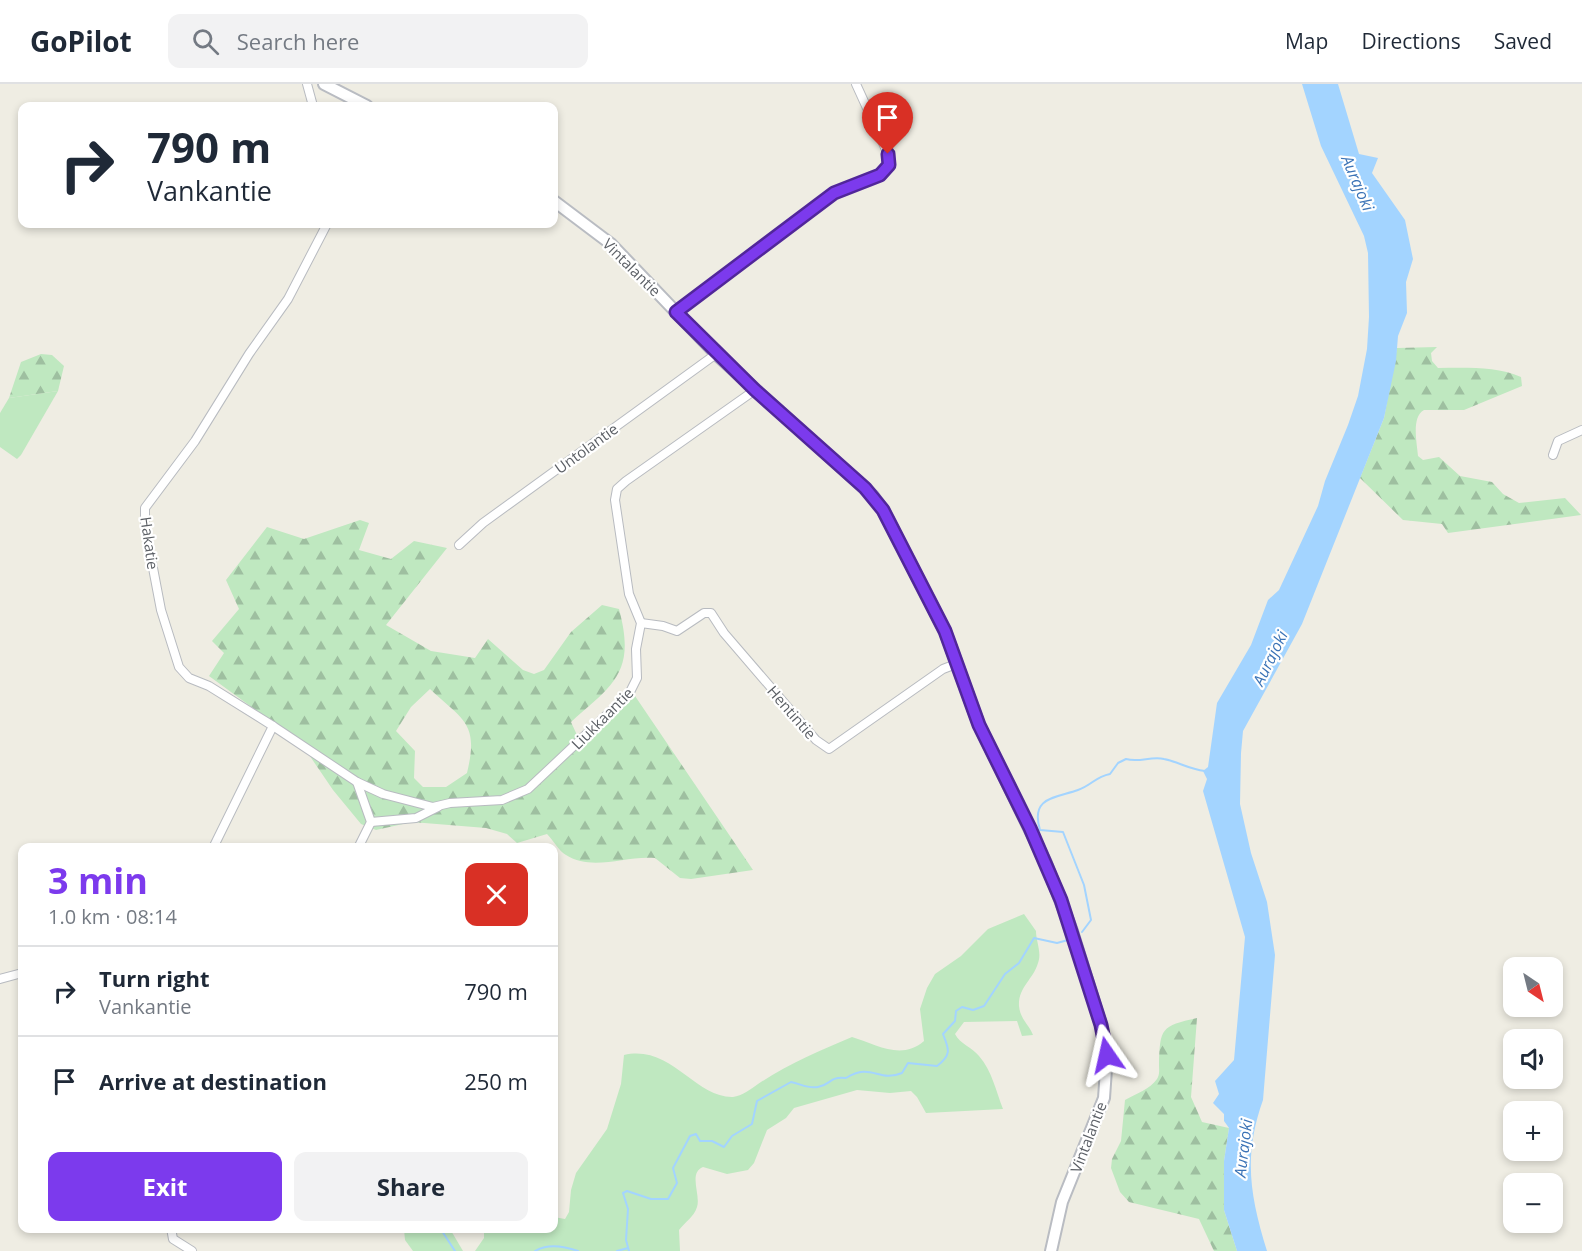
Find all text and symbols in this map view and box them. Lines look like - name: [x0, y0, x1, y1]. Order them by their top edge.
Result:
- search box: [168, 14, 588, 68]
- text: GoPilot: [30, 22, 132, 60]
- icon: search: [189, 25, 222, 58]
- text: Search here: [237, 26, 359, 56]
- text: Map: [1285, 27, 1328, 55]
- text: Directions: [1361, 27, 1461, 55]
- text: Saved: [1494, 27, 1552, 55]
- pin: [862, 92, 913, 154]
- icon: arrive: [871, 101, 904, 134]
- text: 790 m: [147, 118, 271, 175]
- icon: right: [48, 126, 126, 204]
- water label: Aurajoki: [1336, 151, 1380, 215]
- text: Vankantie: [147, 172, 272, 209]
- street label: Vintalantie: [599, 234, 665, 300]
- street label: Untolantie: [550, 418, 622, 478]
- street label: Hakatie: [136, 515, 164, 571]
- water label: Aurajoki: [1247, 626, 1293, 690]
- street label: Hentintie: [763, 681, 821, 743]
- street label: Liukkaantie: [567, 683, 637, 753]
- text: 3 min: [48, 856, 148, 905]
- button: close: [465, 863, 528, 926]
- text: 1.0 km · 08:14: [48, 903, 177, 930]
- north arrow: [1503, 957, 1563, 1017]
- map controls: [1503, 957, 1563, 1233]
- text: Turn right: [99, 963, 210, 993]
- icon: right: [48, 975, 81, 1008]
- text: 790 m: [464, 976, 528, 1006]
- text: Vankantie: [99, 993, 192, 1020]
- position arrow: [1075, 1023, 1139, 1087]
- button: sound: [1503, 1029, 1563, 1089]
- icon: arrive: [48, 1065, 81, 1098]
- text: Arrive at destination: [99, 1066, 327, 1096]
- text: 250 m: [464, 1066, 528, 1096]
- street label: Vintalantie: [1065, 1099, 1111, 1175]
- button: +: [1503, 1101, 1563, 1161]
- water label: Aurajoki: [1228, 1117, 1258, 1179]
- button: Exit: [48, 1152, 282, 1221]
- button: Share: [294, 1152, 528, 1221]
- button: −: [1503, 1173, 1563, 1233]

